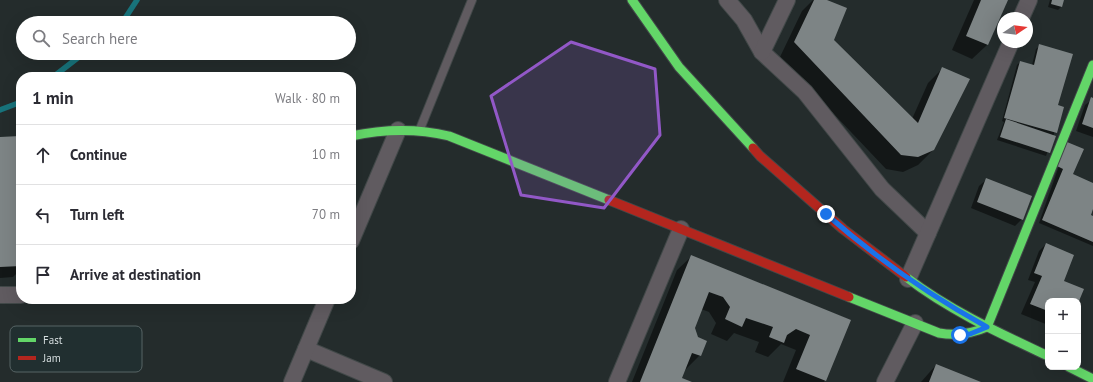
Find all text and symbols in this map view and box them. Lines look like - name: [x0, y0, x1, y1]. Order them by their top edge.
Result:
- north arrow: [997, 12, 1033, 48]
- search box: [16, 16, 356, 60]
- icon: search: [30, 27, 52, 49]
- text: Search here: [62, 29, 138, 48]
- text: 1 min: [32, 87, 73, 109]
- text: Walk · 80 m: [275, 90, 340, 107]
- icon: ahead: [32, 144, 54, 166]
- text: Continue: [70, 145, 127, 164]
- text: 10 m: [312, 146, 340, 163]
- icon: left: [32, 204, 54, 226]
- text: Turn left: [70, 205, 124, 224]
- route end: [817, 205, 835, 223]
- text: 70 m: [312, 206, 340, 223]
- icon: arrive: [32, 264, 54, 286]
- text: Arrive at destination: [70, 265, 201, 284]
- map controls: [1045, 298, 1081, 370]
- button: +: [1045, 298, 1081, 334]
- legend: [10, 326, 142, 372]
- route start: [951, 326, 969, 344]
- text: Fast: [43, 333, 63, 347]
- button: −: [1045, 334, 1081, 370]
- text: Jam: [42, 351, 61, 365]

